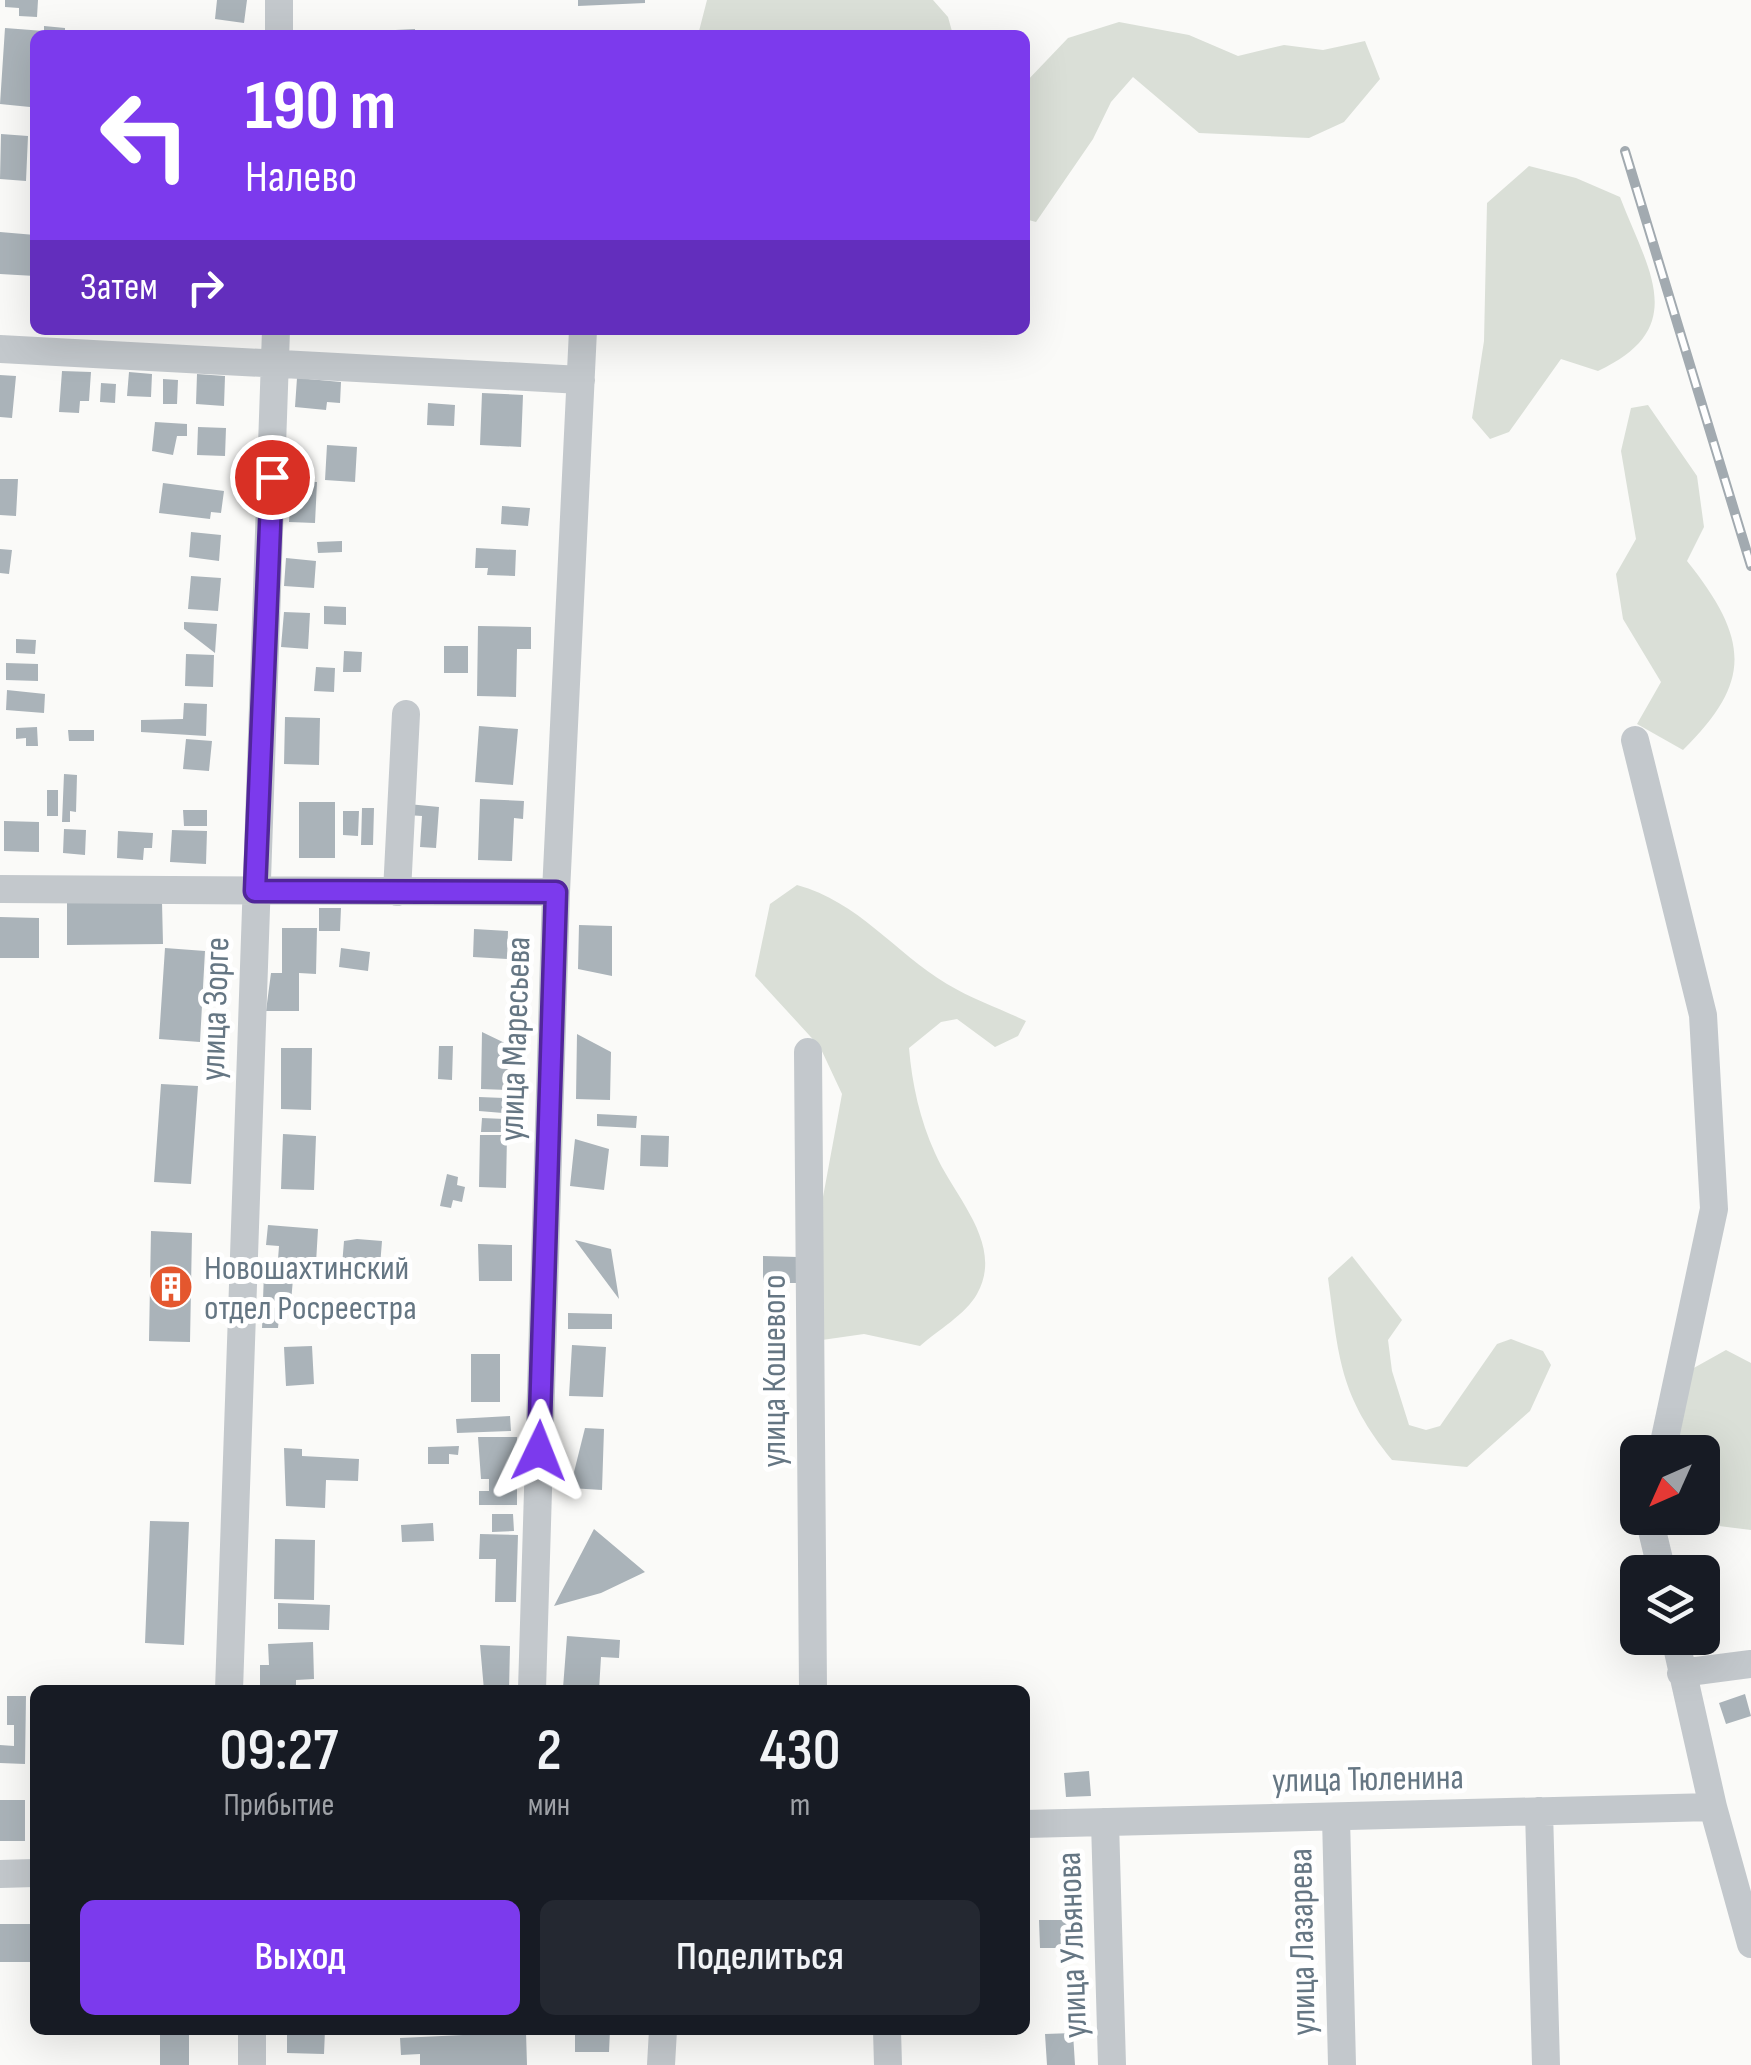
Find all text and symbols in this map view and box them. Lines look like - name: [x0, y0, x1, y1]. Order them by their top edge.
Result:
- text: 190 m: [245, 65, 396, 149]
- icon: left: [80, 70, 210, 200]
- text: Налево: [245, 150, 357, 205]
- icon: right: [178, 260, 233, 315]
- text: Затем: [80, 265, 158, 310]
- pin: [230, 435, 315, 520]
- icon: arrive: [245, 450, 300, 505]
- street label: улица Зорге: [191, 936, 239, 1082]
- street label: улица Маресьева: [490, 936, 541, 1142]
- place label: Новошахтинский отдел Росреестра: [204, 1247, 417, 1330]
- building icon: Новошахтинский отдел Росреестра: [148, 1264, 194, 1310]
- street label: улица Кошевого: [753, 1274, 796, 1468]
- position arrow: [487, 1399, 591, 1503]
- north arrow: [1620, 1435, 1720, 1535]
- map controls: [1620, 1435, 1720, 1655]
- button: layers: [1620, 1555, 1720, 1655]
- text: 09:27: [219, 1715, 338, 1787]
- text: 2: [536, 1715, 562, 1787]
- text: 430: [760, 1715, 841, 1787]
- street label: улица Тюленина: [1272, 1756, 1464, 1803]
- text: Прибытие: [223, 1786, 334, 1825]
- text: мин: [528, 1786, 570, 1825]
- text: m: [790, 1786, 810, 1825]
- street label: улица Лазарева: [1279, 1848, 1326, 2036]
- street label: улица Ульянова: [1048, 1851, 1097, 2039]
- button: Выход: [80, 1900, 520, 2015]
- button: Поделиться: [540, 1900, 980, 2015]

